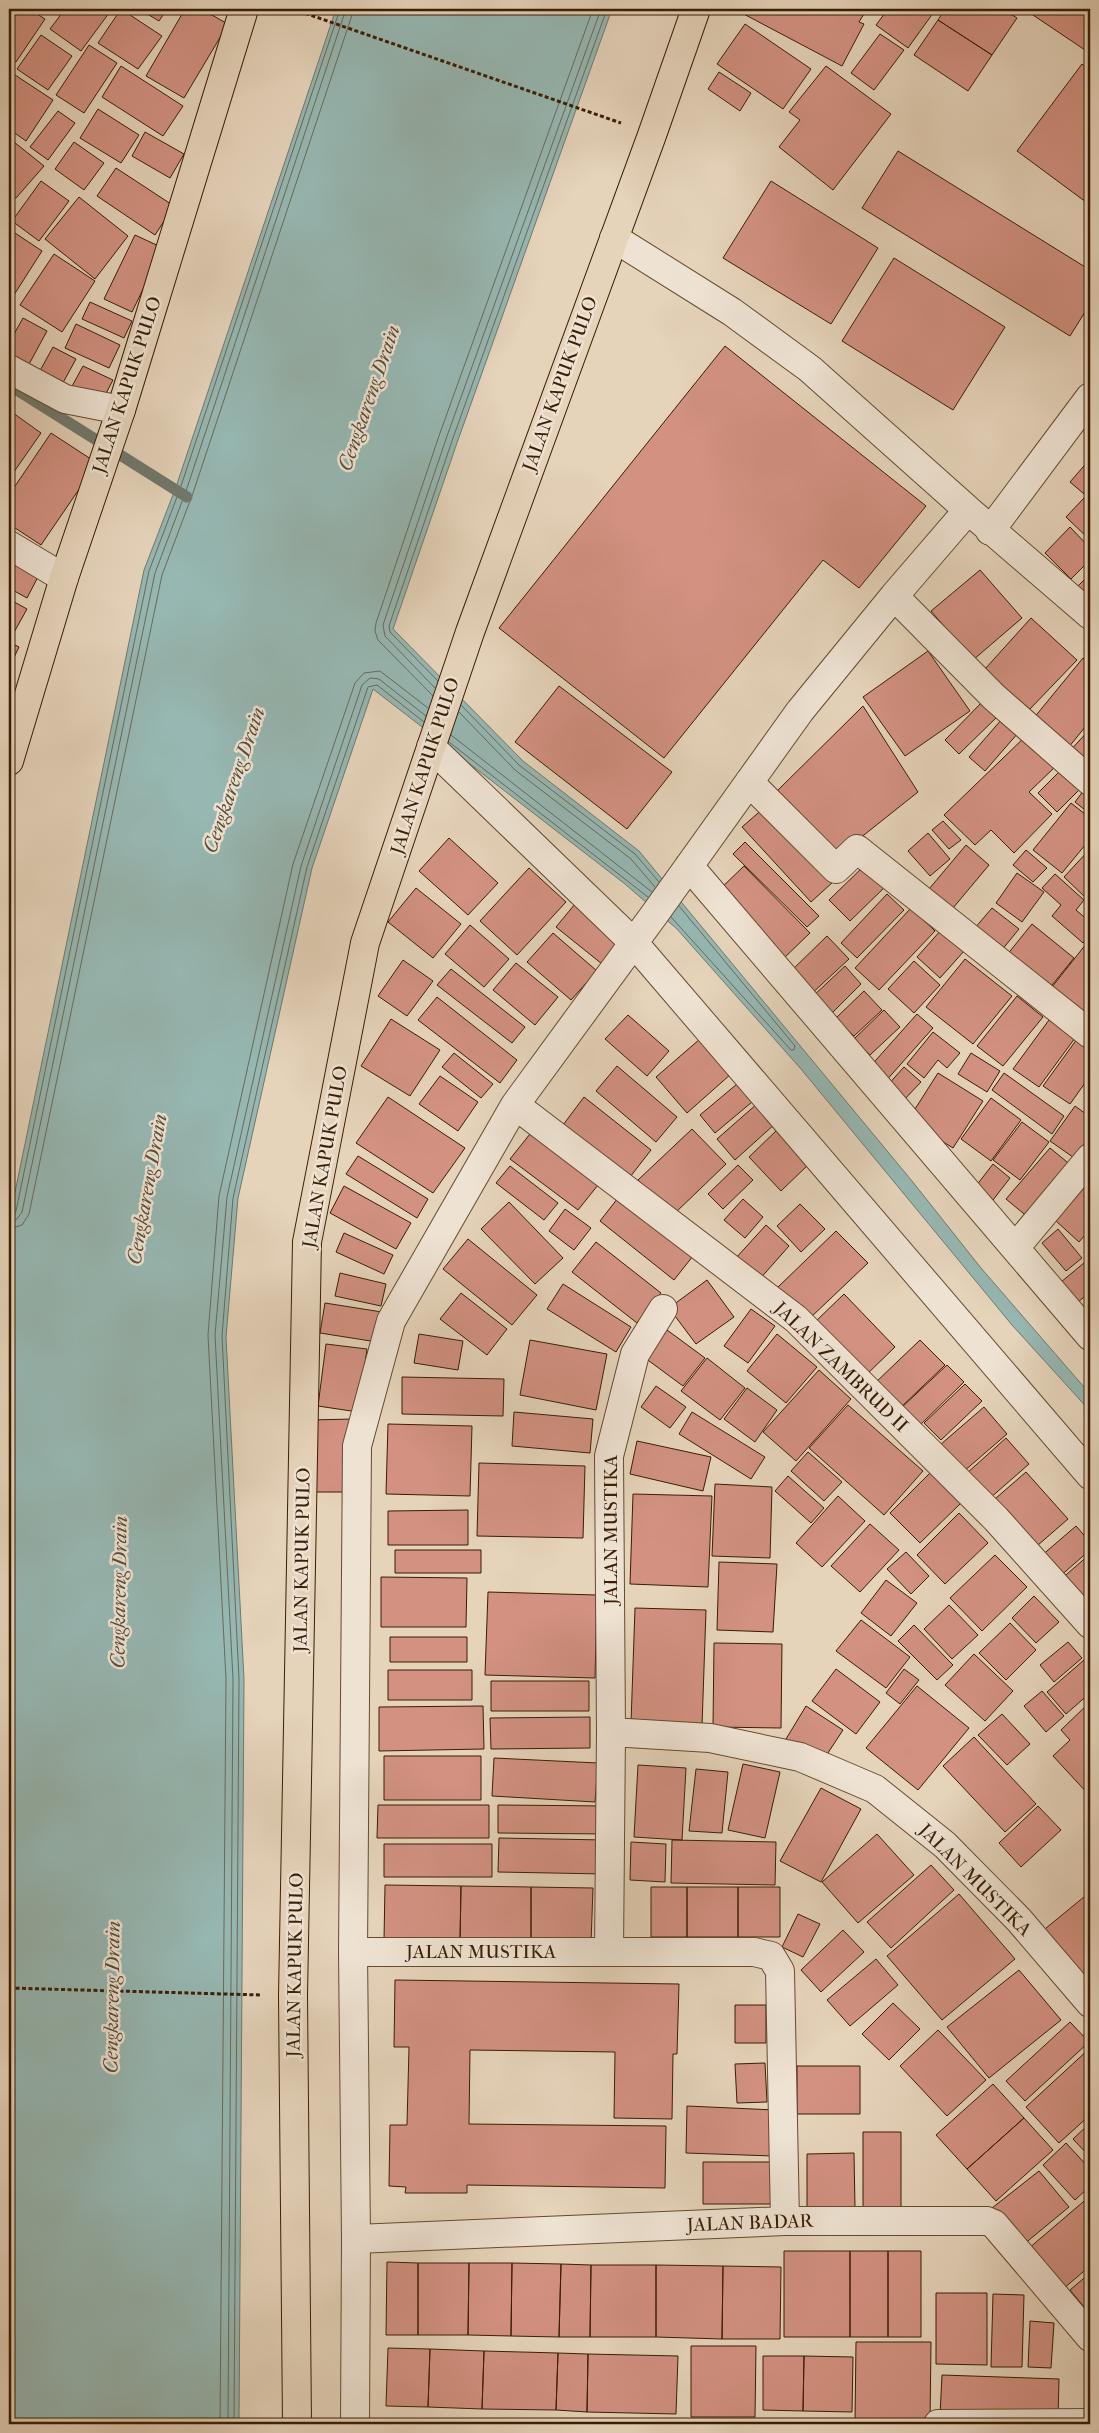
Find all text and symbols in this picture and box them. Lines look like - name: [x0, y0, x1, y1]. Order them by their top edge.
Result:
- street label: JALAN KAPUK PULO: [517, 293, 602, 476]
- street label: JALAN KAPUK PULO: [87, 294, 166, 478]
- water label: Cengkareng Drain: [333, 322, 405, 474]
- street label: JALAN KAPUK PULO: [385, 675, 464, 859]
- water label: Cengkareng Drain: [198, 704, 270, 856]
- street label: JALAN KAPUK PULO: [298, 1064, 352, 1252]
- water label: Cengkareng Drain: [122, 1112, 172, 1266]
- street label: JALAN ZAMBRUD II: [768, 1296, 913, 1437]
- street label: JALAN MUSTIKA: [600, 1454, 622, 1607]
- street label: JALAN KAPUK PULO: [289, 1467, 315, 1655]
- water label: Cengkareng Drain: [106, 1516, 132, 1668]
- street label: JALAN MUSTIKA: [913, 1818, 1036, 1941]
- street label: JALAN KAPUK PULO: [282, 1872, 308, 2060]
- water label: Cengkareng Drain: [99, 1921, 125, 2073]
- street label: JALAN MUSTIKA: [404, 1941, 557, 1963]
- street label: JALAN BADAR: [684, 2210, 815, 2236]

